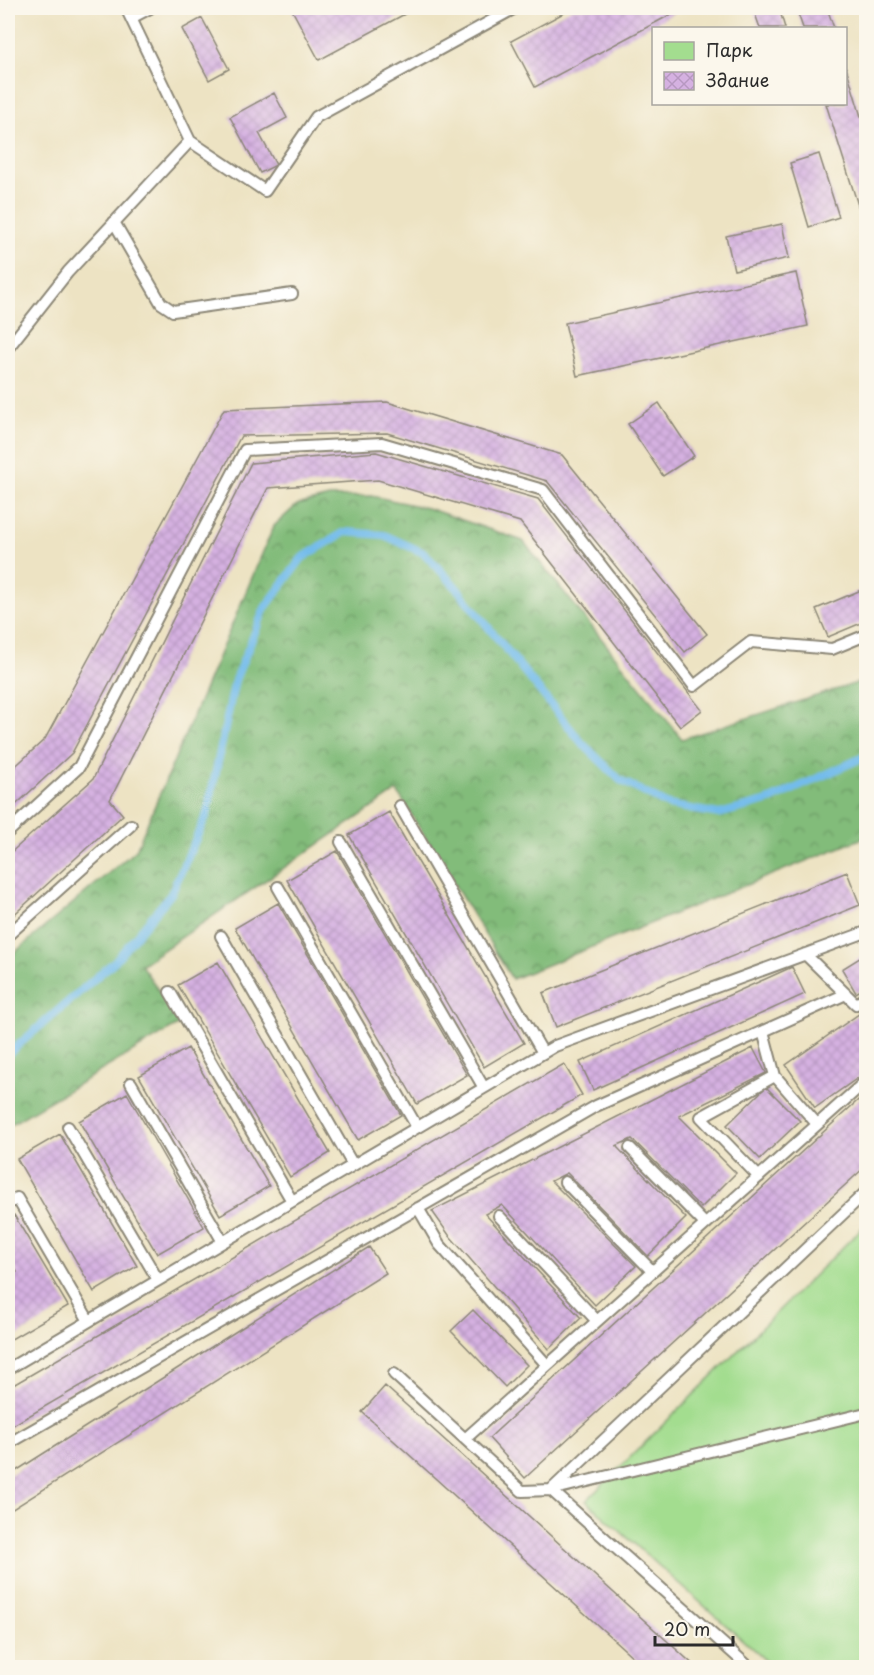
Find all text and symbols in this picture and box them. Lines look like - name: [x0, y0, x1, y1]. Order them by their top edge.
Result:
- legend: [652, 27, 847, 105]
- text: Парк: [706, 36, 753, 63]
- text: Здание: [706, 66, 769, 93]
- scale bar: [655, 1609, 733, 1647]
- text: 20 m: [664, 1615, 710, 1642]

